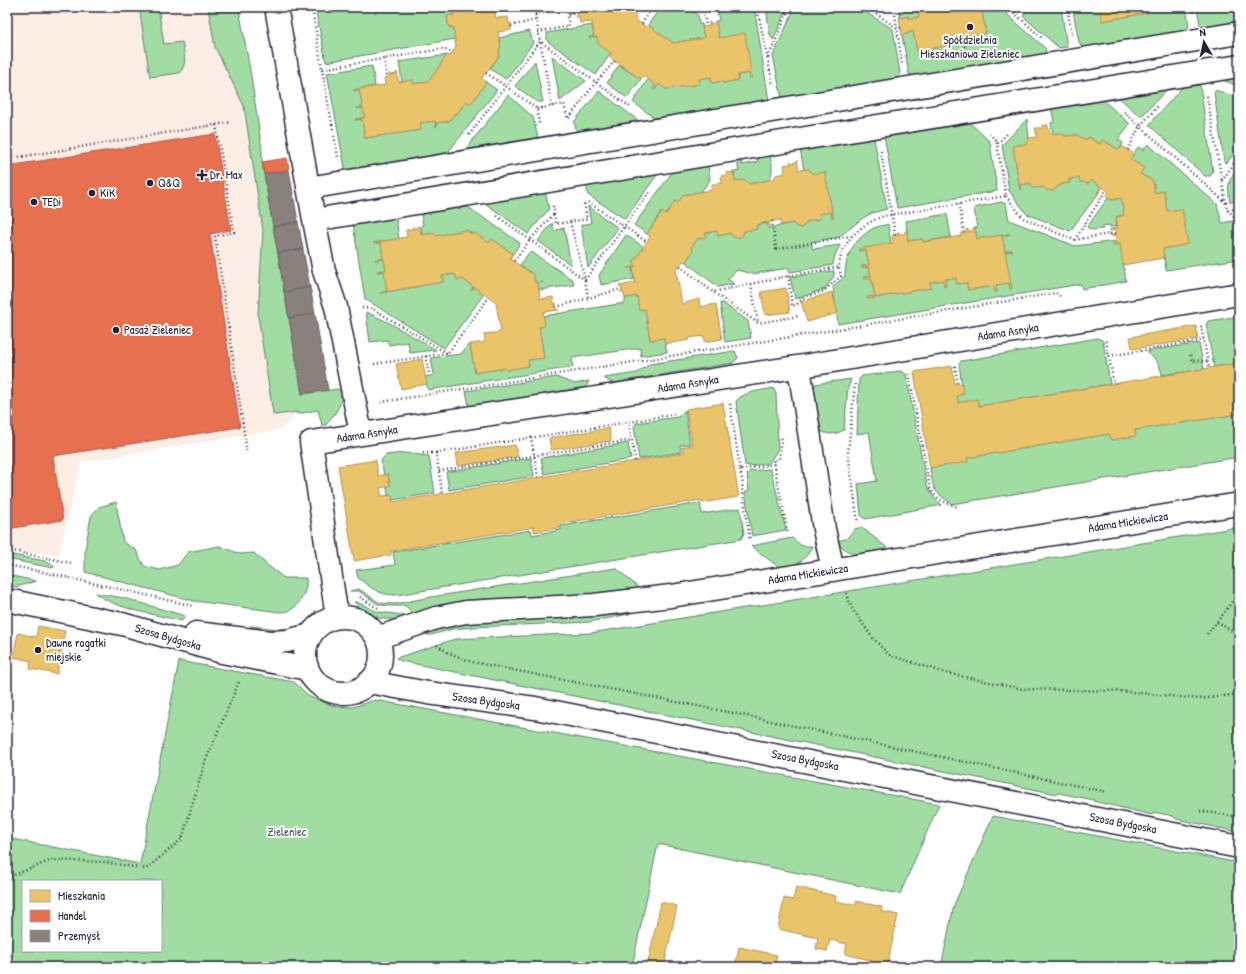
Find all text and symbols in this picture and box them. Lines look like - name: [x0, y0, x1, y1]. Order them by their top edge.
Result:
- marker: Spółdzielnia Mieszkaniowa Zieleniec: [965, 22, 975, 32]
- north arrow: [1184, 22, 1224, 62]
- text: N: [1198, 25, 1207, 39]
- place label: Spółdzielnia Mieszkaniowa Zieleniec: [920, 31, 1020, 62]
- place label: Dr. Max: [210, 166, 243, 183]
- marker: Dr. Max: [197, 170, 207, 180]
- place label: Q&Q: [158, 174, 180, 191]
- marker: Q&Q: [145, 178, 155, 188]
- place label: KiK: [100, 184, 116, 201]
- marker: KiK: [87, 188, 97, 198]
- place label: TEDi: [42, 193, 61, 210]
- marker: TEDi: [29, 197, 39, 207]
- street label: Adama Asnyka: [976, 318, 1040, 345]
- place label: Pasaż Zieleniec: [124, 321, 191, 338]
- marker: Pasaż Zieleniec: [111, 325, 121, 335]
- street label: Adama Asnyka: [656, 370, 720, 397]
- street label: Adama Asnyka: [335, 420, 399, 447]
- street label: Adama Mickiewicza: [1087, 507, 1169, 536]
- street label: Adama Mickiewicza: [767, 559, 849, 588]
- street label: Szosa Bydgoska: [133, 619, 203, 654]
- place label: Dawne rogatki miejskie: [46, 634, 106, 665]
- marker: Dawne rogatki miejskie: [33, 645, 43, 655]
- street label: Szosa Bydgoska: [451, 687, 521, 714]
- street label: Szosa Bydgoska: [770, 745, 840, 774]
- street label: Szosa Bydgoska: [1088, 808, 1158, 837]
- park label: Zieleniec: [267, 823, 307, 840]
- legend: [22, 880, 162, 952]
- text: Mieszkania: [58, 887, 105, 904]
- text: Handel: [58, 907, 87, 924]
- text: Przemysł: [58, 927, 101, 944]

